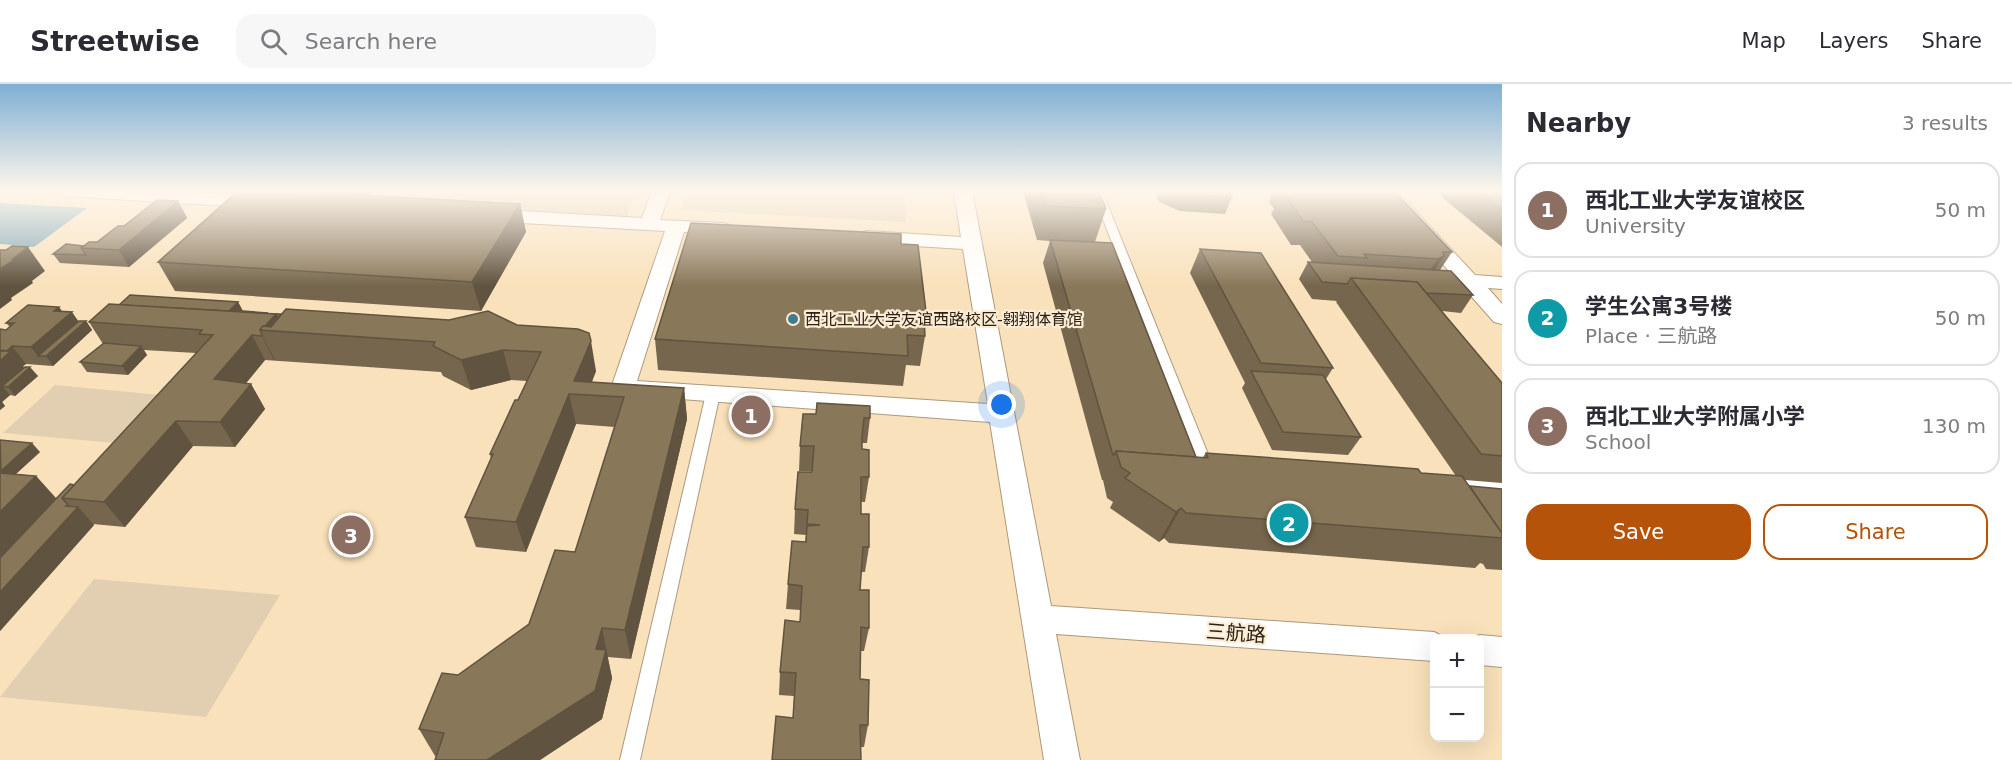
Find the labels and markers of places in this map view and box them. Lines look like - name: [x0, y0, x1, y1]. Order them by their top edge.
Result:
- place label: 西北工业大学友谊西路校区-翱翔体育馆: [805, 310, 1083, 329]
- marker: 西北工业大学友谊西路校区-翱翔体育馆: [786, 312, 800, 326]
- pin: 1: [732, 392, 771, 438]
- pin: 2: [1270, 500, 1308, 546]
- pin: 3: [332, 512, 370, 558]

